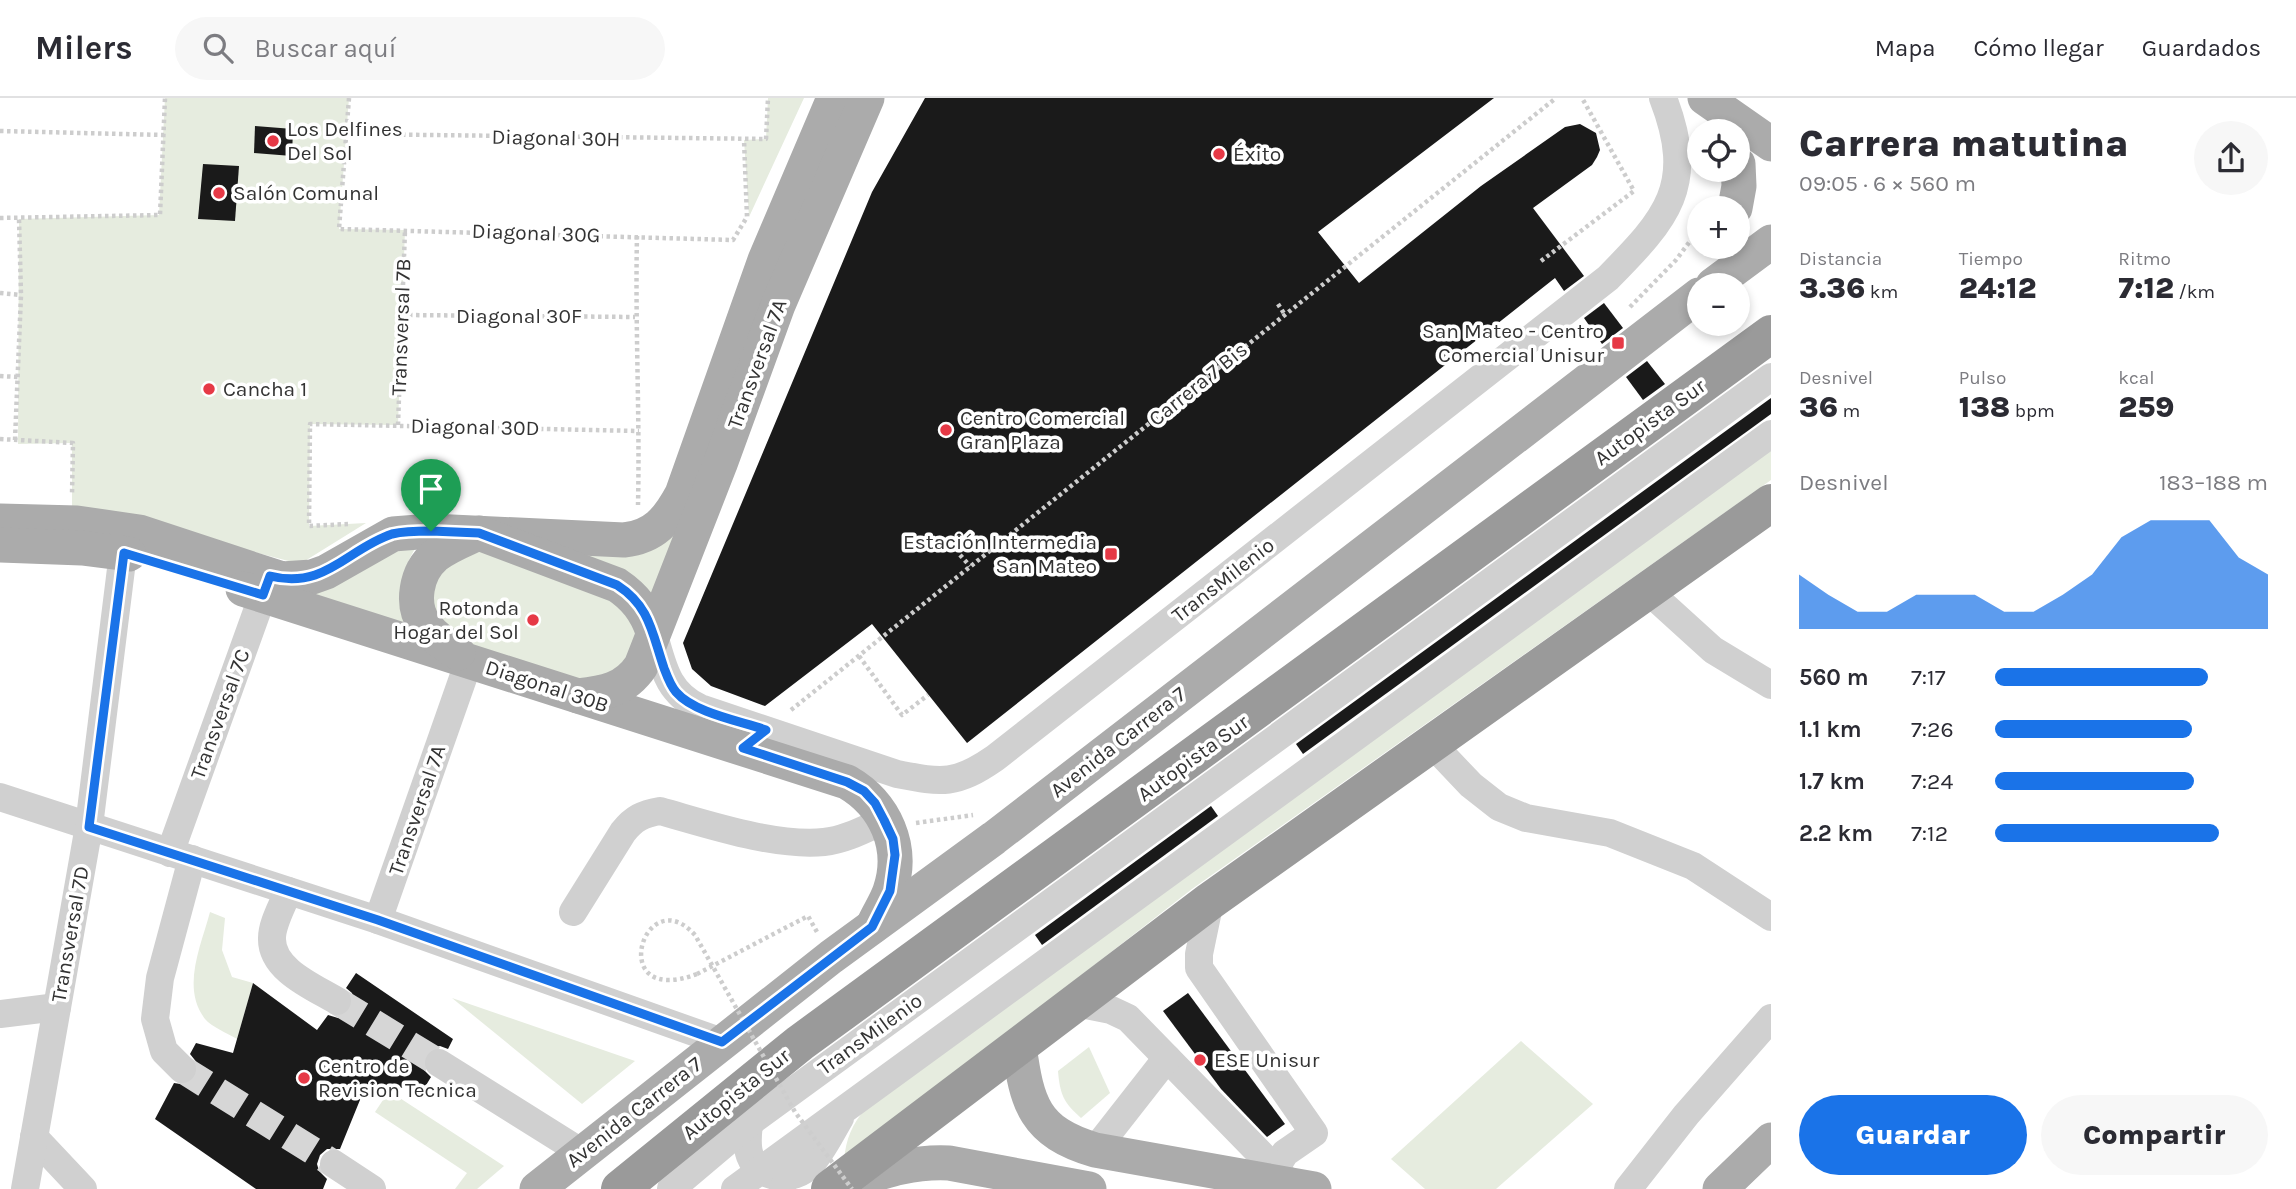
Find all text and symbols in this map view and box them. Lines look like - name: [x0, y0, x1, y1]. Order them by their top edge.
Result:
- search box: [175, 17, 665, 80]
- text: Milers: [35, 29, 133, 67]
- icon: search: [199, 29, 237, 67]
- text: Buscar aquí: [255, 33, 396, 64]
- text: Mapa: [1875, 34, 1935, 62]
- text: Cómo llegar: [1973, 34, 2104, 62]
- text: Guardados: [2142, 34, 2261, 62]
- place label: Los Delfines Del Sol: [287, 117, 403, 165]
- map controls: [1687, 119, 1750, 336]
- button: locate: [1687, 119, 1750, 182]
- text: Carrera matutina: [1799, 121, 2129, 166]
- button: share: [2194, 121, 2268, 195]
- street label: Diagonal 30H: [491, 125, 621, 151]
- marker: Los Delfines Del Sol: [265, 133, 281, 149]
- place label: Éxito: [1233, 142, 1281, 166]
- marker: Éxito: [1211, 146, 1227, 162]
- text: 09:05 · 6 × 560 m: [1799, 170, 1976, 197]
- place label: Salón Comunal: [233, 181, 379, 205]
- marker: Salón Comunal: [211, 185, 227, 201]
- button: +: [1687, 196, 1750, 259]
- street label: Diagonal 30G: [471, 219, 601, 247]
- text: Distancia: [1799, 248, 1882, 270]
- text: Tiempo: [1959, 248, 2023, 270]
- text: Ritmo: [2118, 248, 2171, 270]
- street label: Transversal 7B: [387, 258, 415, 396]
- text: 3.36: [1799, 270, 1865, 306]
- text: 24:12: [1959, 270, 2036, 306]
- text: 7:12: [2118, 270, 2174, 306]
- button: −: [1687, 273, 1750, 336]
- text: km: [1865, 281, 1898, 303]
- text: /km: [2174, 281, 2215, 303]
- street label: Transversal 7A: [722, 296, 792, 432]
- street label: Diagonal 30F: [456, 304, 582, 328]
- place label: San Mateo - Centro Comercial Unisur: [1422, 319, 1604, 367]
- marker: San Mateo - Centro Comercial Unisur: [1610, 335, 1626, 351]
- street label: Carrera 7 Bis: [1144, 337, 1252, 431]
- text: Desnivel: [1799, 367, 1873, 389]
- text: Pulso: [1959, 367, 2006, 389]
- text: kcal: [2118, 367, 2155, 389]
- street label: Autopista Sur: [1590, 374, 1710, 470]
- place label: Cancha 1: [223, 377, 307, 401]
- marker: Cancha 1: [201, 381, 217, 397]
- text: 36: [1799, 389, 1838, 425]
- text: 138: [1959, 389, 2010, 425]
- text: 259: [2118, 389, 2175, 425]
- text: m: [1838, 400, 1860, 422]
- text: bpm: [2010, 400, 2055, 422]
- place label: Centro Comercial Gran Plaza: [960, 406, 1125, 454]
- street label: Diagonal 30D: [410, 414, 540, 440]
- marker: Centro Comercial Gran Plaza: [938, 422, 954, 438]
- pin: [401, 459, 461, 531]
- text: Desnivel: [1799, 469, 1889, 496]
- text: 183–188 m: [2159, 469, 2268, 496]
- icon: arrive: [412, 470, 450, 508]
- place label: Estación Intermedia San Mateo: [903, 530, 1097, 578]
- street label: TransMilenio: [1167, 533, 1279, 627]
- marker: Estación Intermedia San Mateo: [1103, 546, 1119, 562]
- place label: Rotonda Hogar del Sol: [393, 596, 519, 644]
- marker: Rotonda Hogar del Sol: [525, 612, 541, 628]
- street label: Transversal 7C: [185, 646, 255, 782]
- street label: Diagonal 30B: [482, 655, 612, 717]
- text: 560 m: [1799, 664, 1869, 691]
- text: 7:17: [1911, 664, 1946, 691]
- street label: Avenida Carrera 7: [1045, 682, 1191, 802]
- street label: Autopista Sur: [1133, 710, 1253, 806]
- text: 1.1 km: [1799, 716, 1862, 743]
- text: 7:26: [1911, 716, 1954, 743]
- street label: Transversal 7A: [383, 742, 451, 878]
- text: 1.7 km: [1799, 768, 1865, 795]
- text: 7:24: [1911, 768, 1953, 795]
- text: 2.2 km: [1799, 820, 1873, 847]
- text: 7:12: [1911, 820, 1948, 847]
- street label: Transversal 7D: [46, 864, 94, 1004]
- street label: TransMilenio: [813, 988, 927, 1080]
- street label: Autopista Sur: [677, 1043, 795, 1145]
- place label: ESE Unisur: [1214, 1048, 1320, 1072]
- street label: Avenida Carrera 7: [561, 1052, 707, 1172]
- marker: ESE Unisur: [1192, 1052, 1208, 1068]
- place label: Centro de Revision Tecnica: [318, 1054, 477, 1102]
- marker: Centro de Revision Tecnica: [296, 1070, 312, 1086]
- button: Guardar: [1799, 1095, 2027, 1175]
- button: Compartir: [2041, 1095, 2268, 1175]

